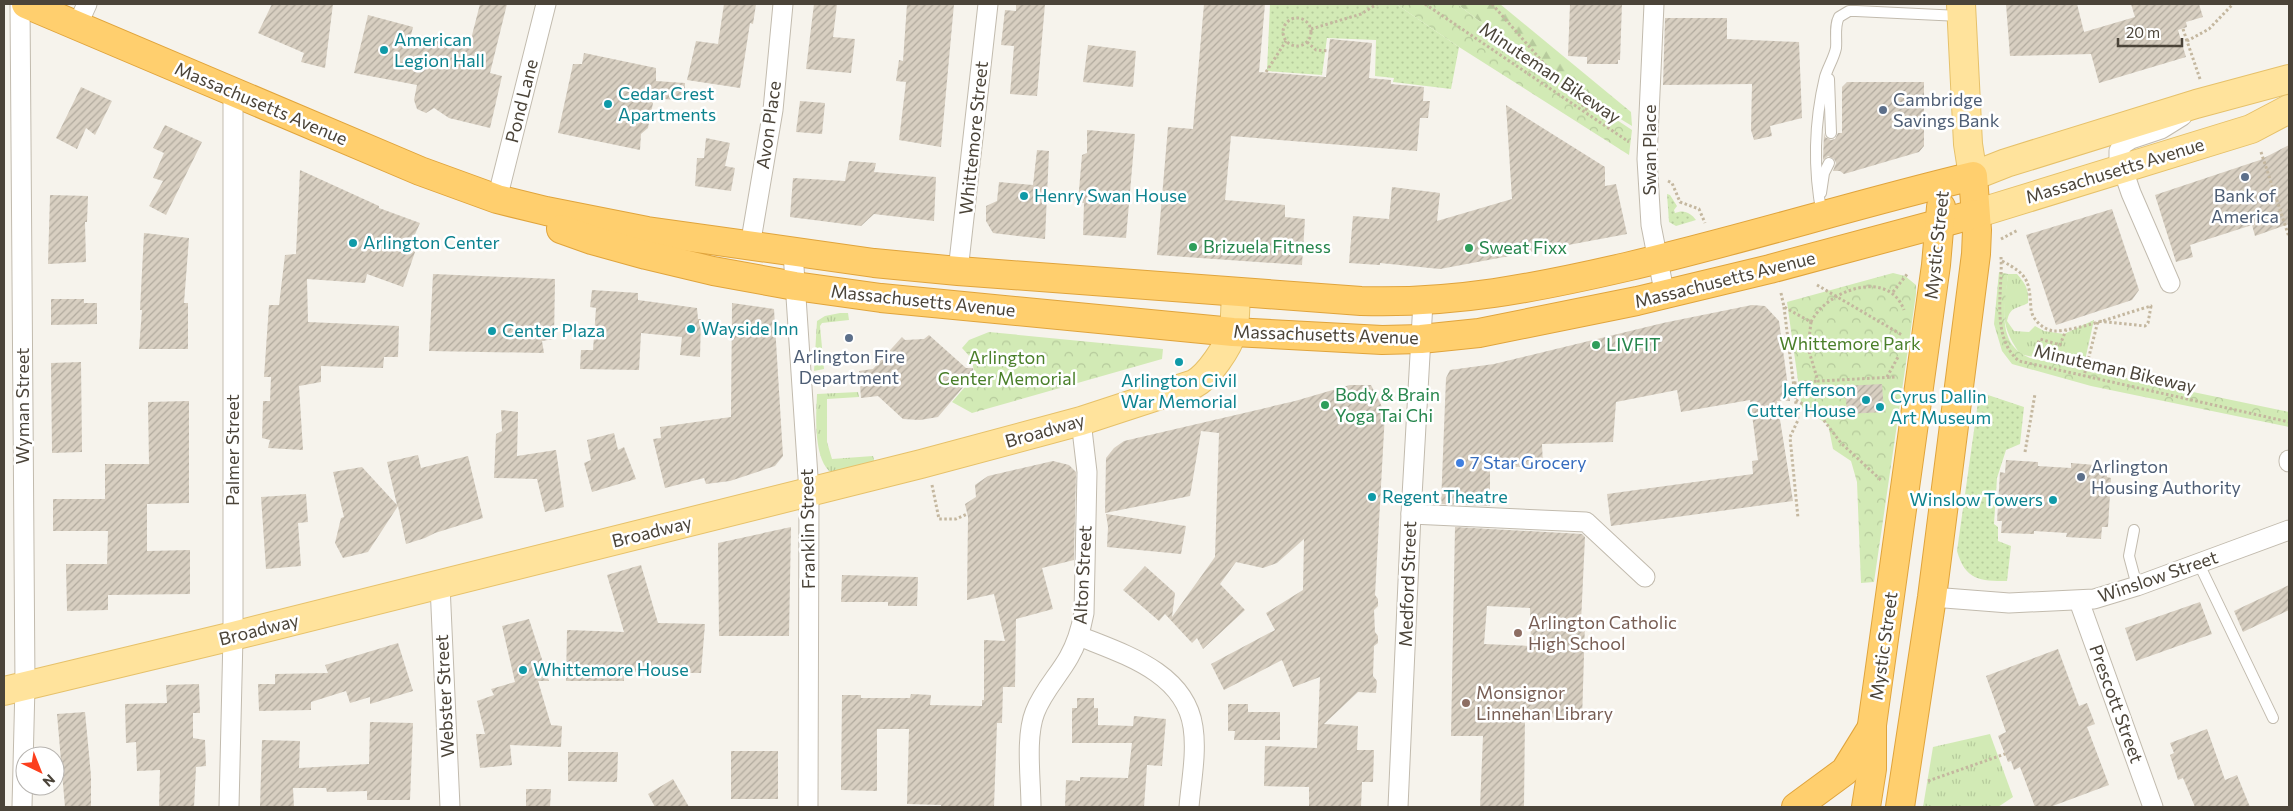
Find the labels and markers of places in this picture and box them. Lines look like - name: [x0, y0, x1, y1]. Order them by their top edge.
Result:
- place label: American Legion Hall: [394, 28, 485, 71]
- marker: American Legion Hall: [378, 44, 390, 56]
- place label: Cedar Crest Apartments: [618, 82, 716, 125]
- place label: Cambridge Savings Bank: [1893, 88, 2000, 131]
- marker: Cedar Crest Apartments: [602, 98, 614, 110]
- marker: Cambridge Savings Bank: [1877, 104, 1889, 116]
- marker: Bank of America: [2239, 171, 2251, 183]
- place label: Henry Swan House: [1034, 184, 1187, 206]
- place label: Bank of America: [2211, 184, 2279, 227]
- marker: Henry Swan House: [1018, 190, 1030, 202]
- place label: Arlington Center: [363, 231, 500, 253]
- place label: Brizuela Fitness: [1203, 235, 1331, 257]
- place label: Sweat Fixx: [1479, 236, 1567, 258]
- marker: Arlington Center: [347, 237, 359, 249]
- marker: Brizuela Fitness: [1187, 241, 1199, 253]
- marker: Sweat Fixx: [1463, 242, 1475, 254]
- place label: Wayside Inn: [701, 317, 799, 339]
- place label: Center Plaza: [502, 319, 605, 341]
- marker: Wayside Inn: [685, 323, 697, 335]
- marker: Center Plaza: [486, 325, 498, 337]
- marker: Arlington Fire Department: [843, 332, 855, 344]
- place label: LIVFIT: [1606, 333, 1661, 355]
- marker: LIVFIT: [1590, 339, 1602, 351]
- place label: Arlington Fire Department: [793, 345, 905, 388]
- marker: Arlington Civil War Memorial: [1173, 356, 1185, 368]
- place label: Arlington Civil War Memorial: [1121, 369, 1237, 412]
- place label: Jefferson Cutter House: [1747, 378, 1856, 421]
- place label: Body & Brain Yoga Tai Chi: [1335, 383, 1440, 426]
- place label: Cyrus Dallin Art Museum: [1890, 385, 1991, 428]
- marker: Jefferson Cutter House: [1860, 394, 1872, 406]
- marker: Body & Brain Yoga Tai Chi: [1319, 399, 1331, 411]
- marker: Cyrus Dallin Art Museum: [1874, 401, 1886, 413]
- place label: 7 Star Grocery: [1470, 451, 1587, 473]
- place label: Arlington Housing Authority: [2091, 455, 2241, 498]
- marker: 7 Star Grocery: [1454, 457, 1466, 469]
- marker: Arlington Housing Authority: [2075, 471, 2087, 483]
- place label: Regent Theatre: [1382, 485, 1508, 507]
- place label: Winslow Towers: [1909, 488, 2043, 510]
- marker: Regent Theatre: [1366, 491, 1378, 503]
- marker: Winslow Towers: [2047, 494, 2059, 506]
- place label: Arlington Catholic High School: [1528, 611, 1677, 654]
- marker: Arlington Catholic High School: [1512, 627, 1524, 639]
- place label: Whittemore House: [533, 658, 689, 680]
- marker: Whittemore House: [517, 664, 529, 676]
- place label: Monsignor Linnehan Library: [1476, 681, 1613, 724]
- marker: Monsignor Linnehan Library: [1460, 697, 1472, 709]

